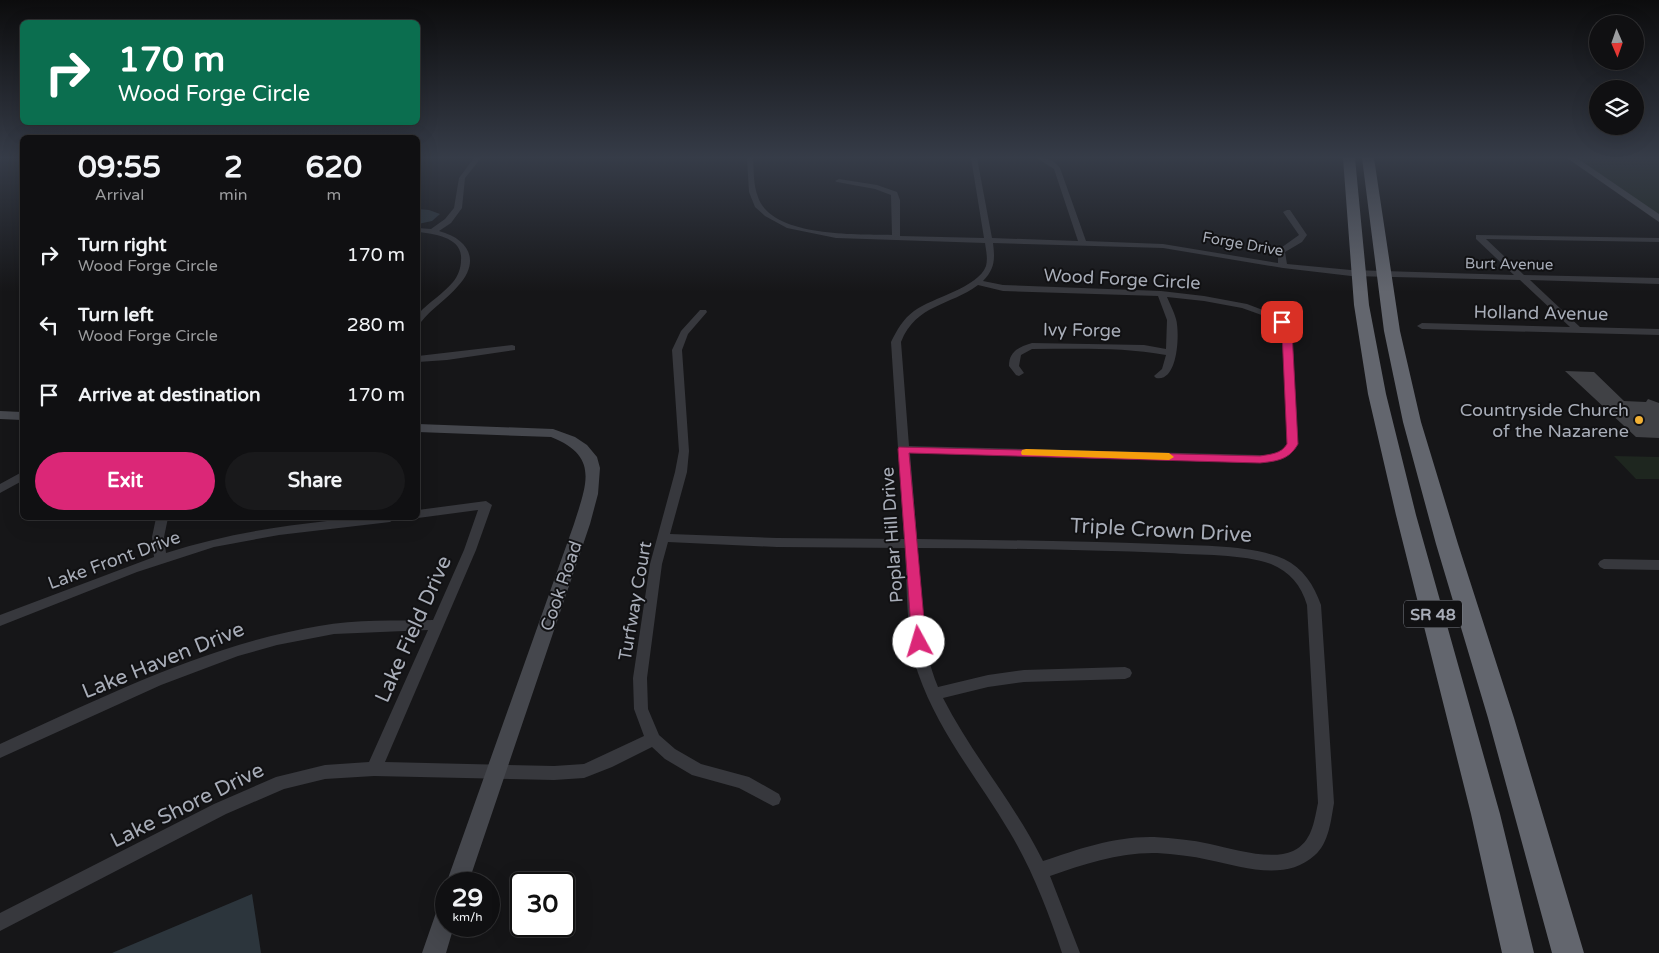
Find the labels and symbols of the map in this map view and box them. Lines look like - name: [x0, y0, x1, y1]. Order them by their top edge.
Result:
- north arrow: [1589, 15, 1644, 70]
- street label: Forge Drive: [1201, 228, 1285, 260]
- street label: Burt Avenue: [1465, 254, 1553, 274]
- street label: Wood Forge Circle: [1043, 264, 1201, 294]
- pin: [1261, 301, 1303, 343]
- street label: Holland Avenue: [1473, 301, 1609, 325]
- street label: Ivy Forge: [1043, 318, 1121, 342]
- place label: Countryside Church of the Nazarene: [1460, 399, 1629, 442]
- marker: Countryside Church of the Nazarene: [1633, 414, 1645, 426]
- street label: Poplar Hill Drive: [876, 466, 908, 604]
- street label: Triple Crown Drive: [1069, 513, 1253, 548]
- street label: Lake Front Drive: [45, 526, 183, 594]
- street label: Cook Road: [535, 538, 587, 634]
- street label: Turfway Court: [614, 539, 656, 662]
- street label: Lake Field Drive: [370, 552, 457, 706]
- road number: SR 48: [1404, 600, 1462, 628]
- position arrow: [892, 615, 944, 667]
- street label: Lake Haven Drive: [78, 616, 248, 704]
- street label: Lake Shore Drive: [106, 757, 268, 853]
- speed limit sign: 30: [510, 872, 575, 937]

